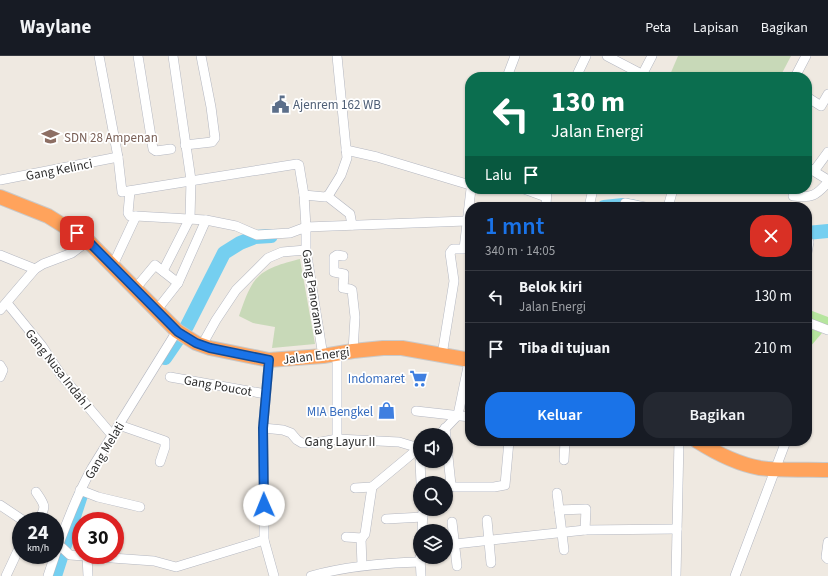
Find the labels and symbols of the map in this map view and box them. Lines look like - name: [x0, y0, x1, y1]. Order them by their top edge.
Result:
- public building icon: Ajenrem 162 WB: [270, 94, 290, 114]
- place label: Ajenrem 162 WB: [293, 96, 381, 114]
- school or university icon: SDN 28 Ampenan: [41, 127, 61, 147]
- place label: SDN 28 Ampenan: [64, 129, 158, 147]
- street label: Gang Kelinci: [24, 155, 94, 185]
- pin: [60, 216, 94, 250]
- street label: Gang Panorama: [297, 248, 329, 336]
- street label: Gang Nusa Indah I: [21, 325, 96, 414]
- street label: Jalan Energi: [282, 343, 350, 369]
- supermarket icon: Indomaret: [408, 368, 428, 388]
- place label: Indomaret: [348, 370, 406, 388]
- street label: Gang Poucot: [182, 371, 254, 401]
- shop icon: MIA Bengkel: [376, 401, 396, 421]
- place label: MIA Bengkel: [307, 403, 373, 421]
- street label: Gang Melati: [81, 418, 129, 483]
- street label: Gang Layur II: [305, 433, 375, 451]
- position arrow: [243, 484, 285, 526]
- speed limit sign: 30: [72, 512, 124, 564]

